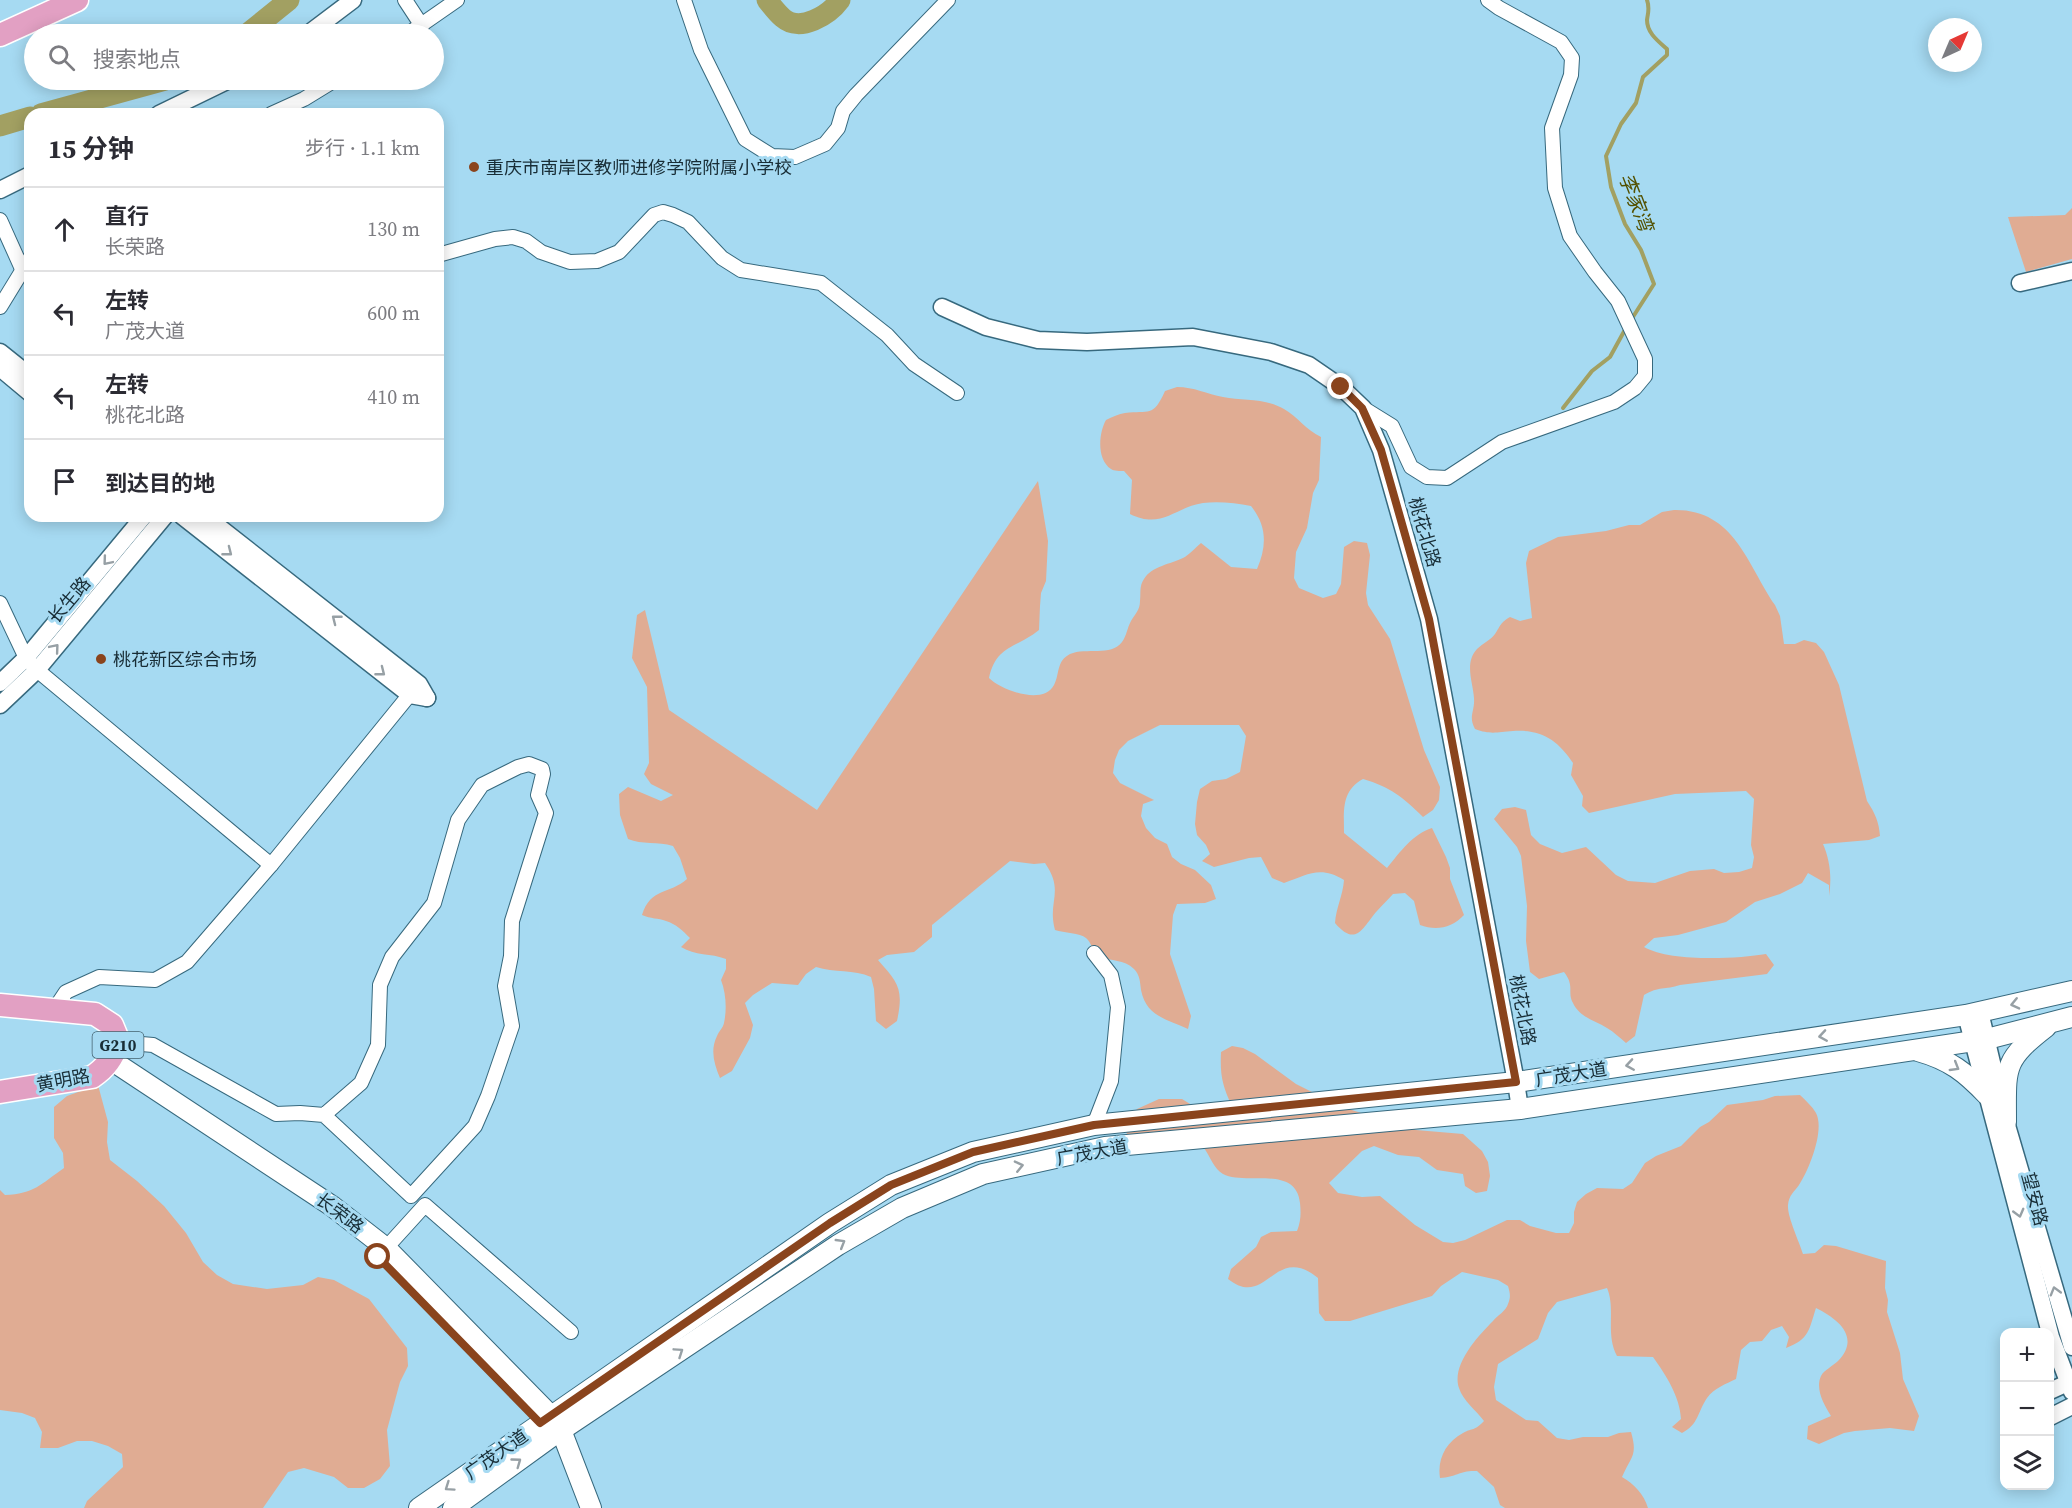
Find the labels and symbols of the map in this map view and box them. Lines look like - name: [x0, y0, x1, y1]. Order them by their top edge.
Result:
- north arrow: [1928, 18, 1982, 72]
- place label: 重庆市南岸区教师进修学院附属小学校: [486, 155, 792, 180]
- marker: 重庆市南岸区教师进修学院附属小学校: [467, 160, 481, 174]
- water label: 李家湾: [1612, 169, 1661, 238]
- route end: [1327, 373, 1353, 399]
- street label: 桃花北路: [1403, 494, 1447, 570]
- one-way arrow: [221, 545, 232, 556]
- one-way arrow: [103, 554, 114, 565]
- street label: 长生路: [42, 571, 96, 629]
- one-way arrow: [332, 615, 343, 626]
- one-way arrow: [48, 644, 59, 655]
- place label: 桃花新区综合市场: [113, 647, 257, 672]
- marker: 桃花新区综合市场: [94, 652, 108, 666]
- one-way arrow: [374, 665, 385, 676]
- street label: 桃花北路: [1504, 972, 1542, 1048]
- one-way arrow: [2010, 997, 2020, 1010]
- one-way arrow: [1818, 1030, 1827, 1042]
- road number: G210: [92, 1032, 144, 1058]
- street label: 广茂大道: [1533, 1056, 1609, 1092]
- one-way arrow: [1625, 1059, 1634, 1071]
- one-way arrow: [1949, 1059, 1959, 1071]
- street label: 黄明路: [34, 1063, 92, 1097]
- street label: 广茂大道: [1054, 1133, 1130, 1171]
- one-way arrow: [1013, 1161, 1023, 1174]
- street label: 望安路: [2016, 1170, 2054, 1228]
- street label: 长荣路: [311, 1187, 369, 1239]
- one-way arrow: [2011, 1208, 2024, 1218]
- one-way arrow: [835, 1239, 845, 1251]
- route start: [364, 1243, 390, 1269]
- one-way arrow: [2050, 1286, 2062, 1297]
- one-way arrow: [672, 1348, 683, 1359]
- street label: 广茂大道: [459, 1423, 533, 1485]
- one-way arrow: [511, 1458, 522, 1469]
- one-way arrow: [445, 1480, 456, 1491]

